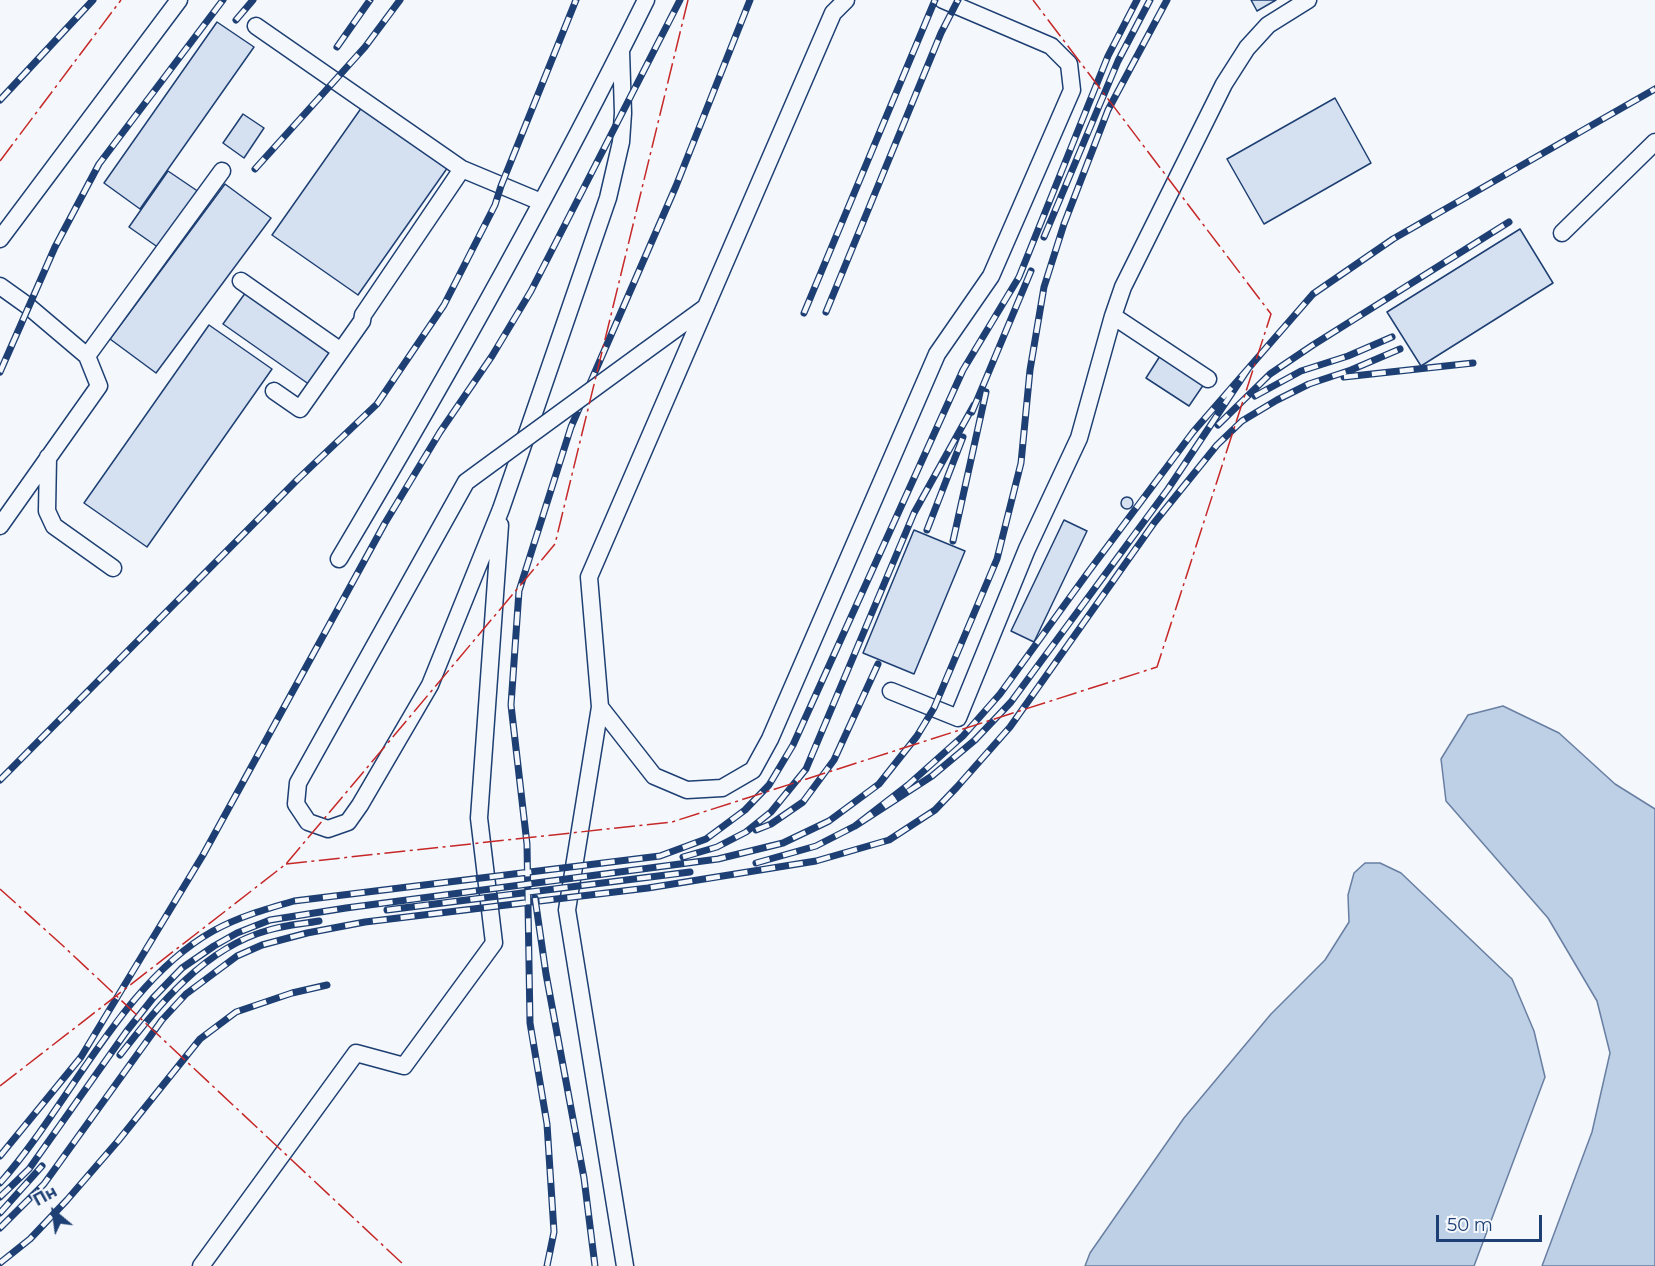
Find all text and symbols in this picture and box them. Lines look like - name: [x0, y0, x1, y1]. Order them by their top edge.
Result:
- north arrow: [24, 1182, 84, 1242]
- text: Пн: [30, 1182, 60, 1210]
- scale bar: [1439, 1203, 1546, 1241]
- text: 50 m: [1447, 1214, 1493, 1236]

